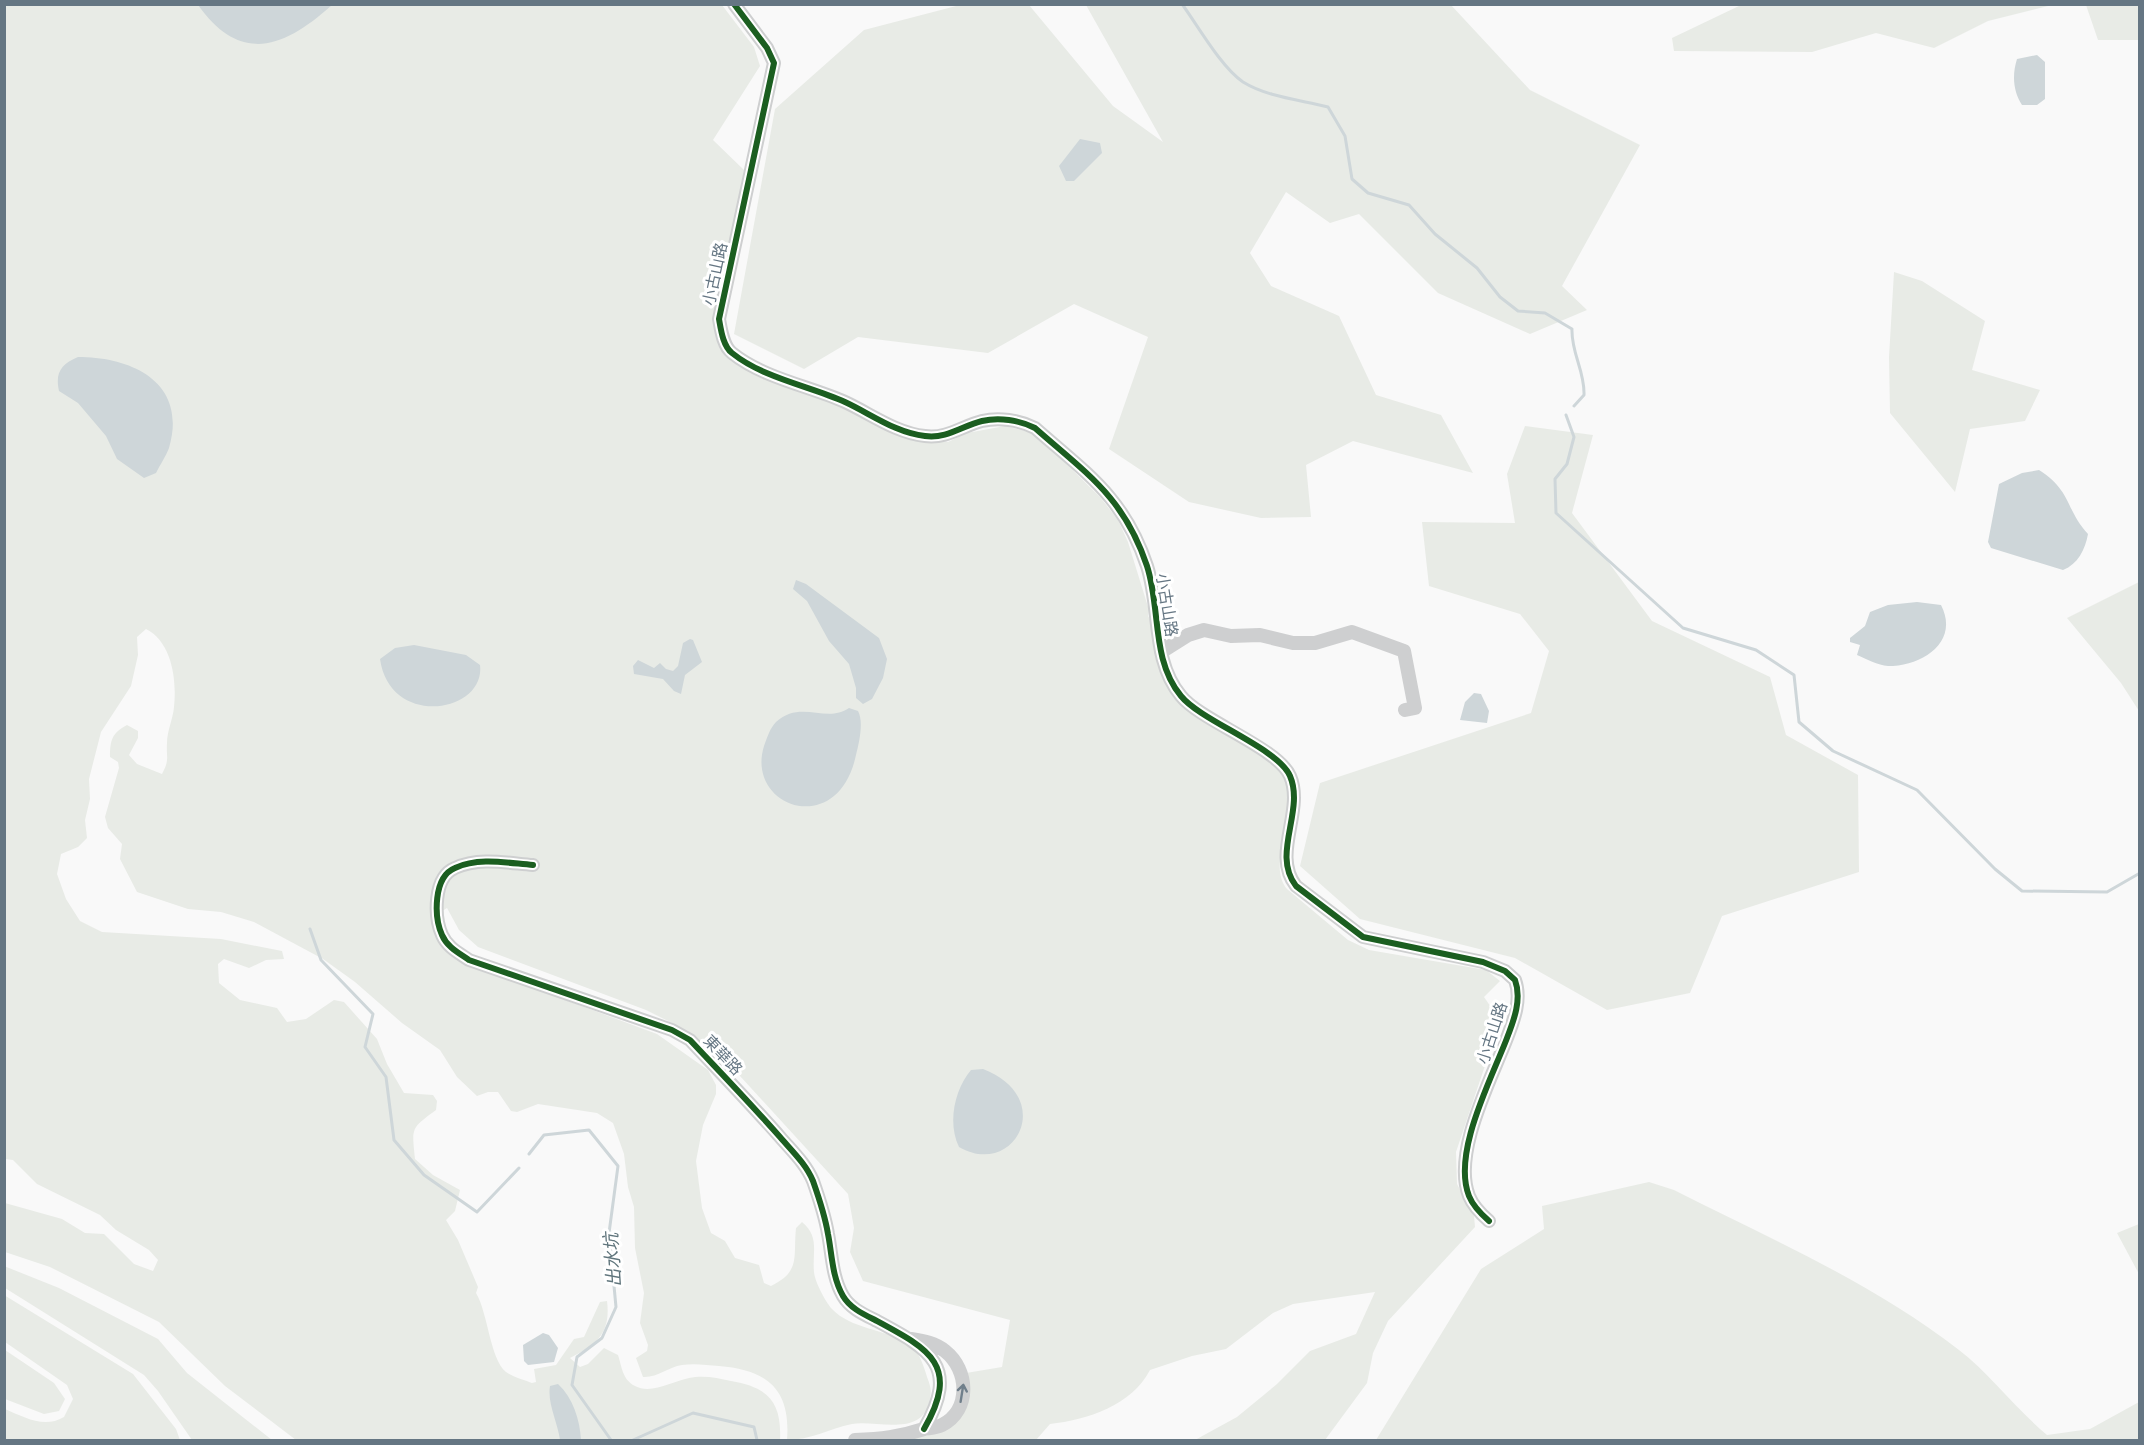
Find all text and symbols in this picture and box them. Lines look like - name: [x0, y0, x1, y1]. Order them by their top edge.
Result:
- street label: 小古山路: [697, 240, 733, 308]
- street label: 小古山路: [1151, 572, 1183, 638]
- street label: 小古山路: [1471, 999, 1513, 1067]
- street label: 東華路: [698, 1030, 748, 1080]
- water label: 出水坑: [598, 1229, 628, 1288]
- one-way arrow: [957, 1384, 968, 1403]

